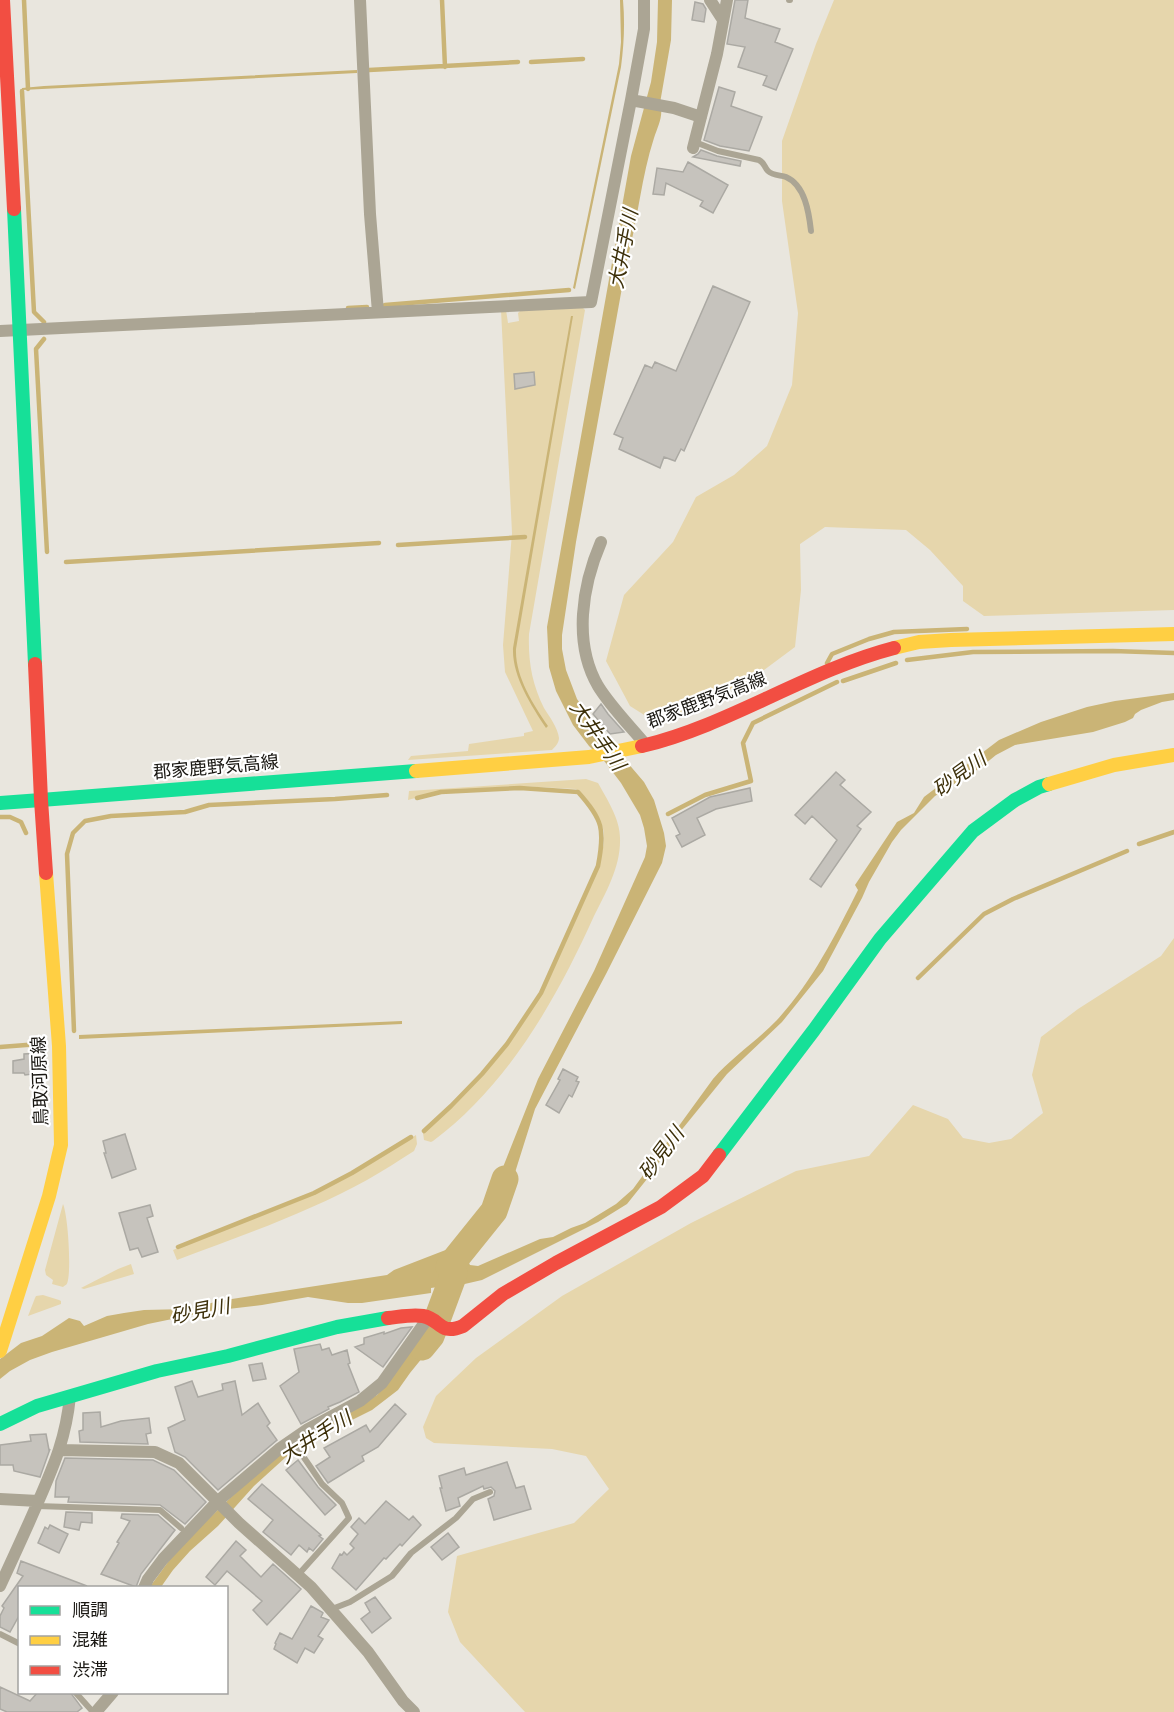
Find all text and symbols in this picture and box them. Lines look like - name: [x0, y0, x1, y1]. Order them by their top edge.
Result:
- water label: 大井手川: [606, 206, 642, 290]
- street label: 郡家鹿野気高線: [644, 668, 769, 732]
- water label: 大井手川: [566, 697, 630, 776]
- water label: 砂見川: [929, 747, 992, 801]
- street label: 郡家鹿野気高線: [152, 752, 280, 782]
- street label: 鳥取河原線: [28, 1036, 52, 1126]
- water label: 砂見川: [635, 1122, 689, 1184]
- water label: 砂見川: [168, 1295, 233, 1328]
- water label: 大井手川: [276, 1406, 357, 1468]
- legend: [18, 1586, 228, 1694]
- text: 順調: [72, 1602, 108, 1620]
- text: 混雑: [72, 1630, 108, 1650]
- text: 渋滞: [72, 1661, 108, 1680]

